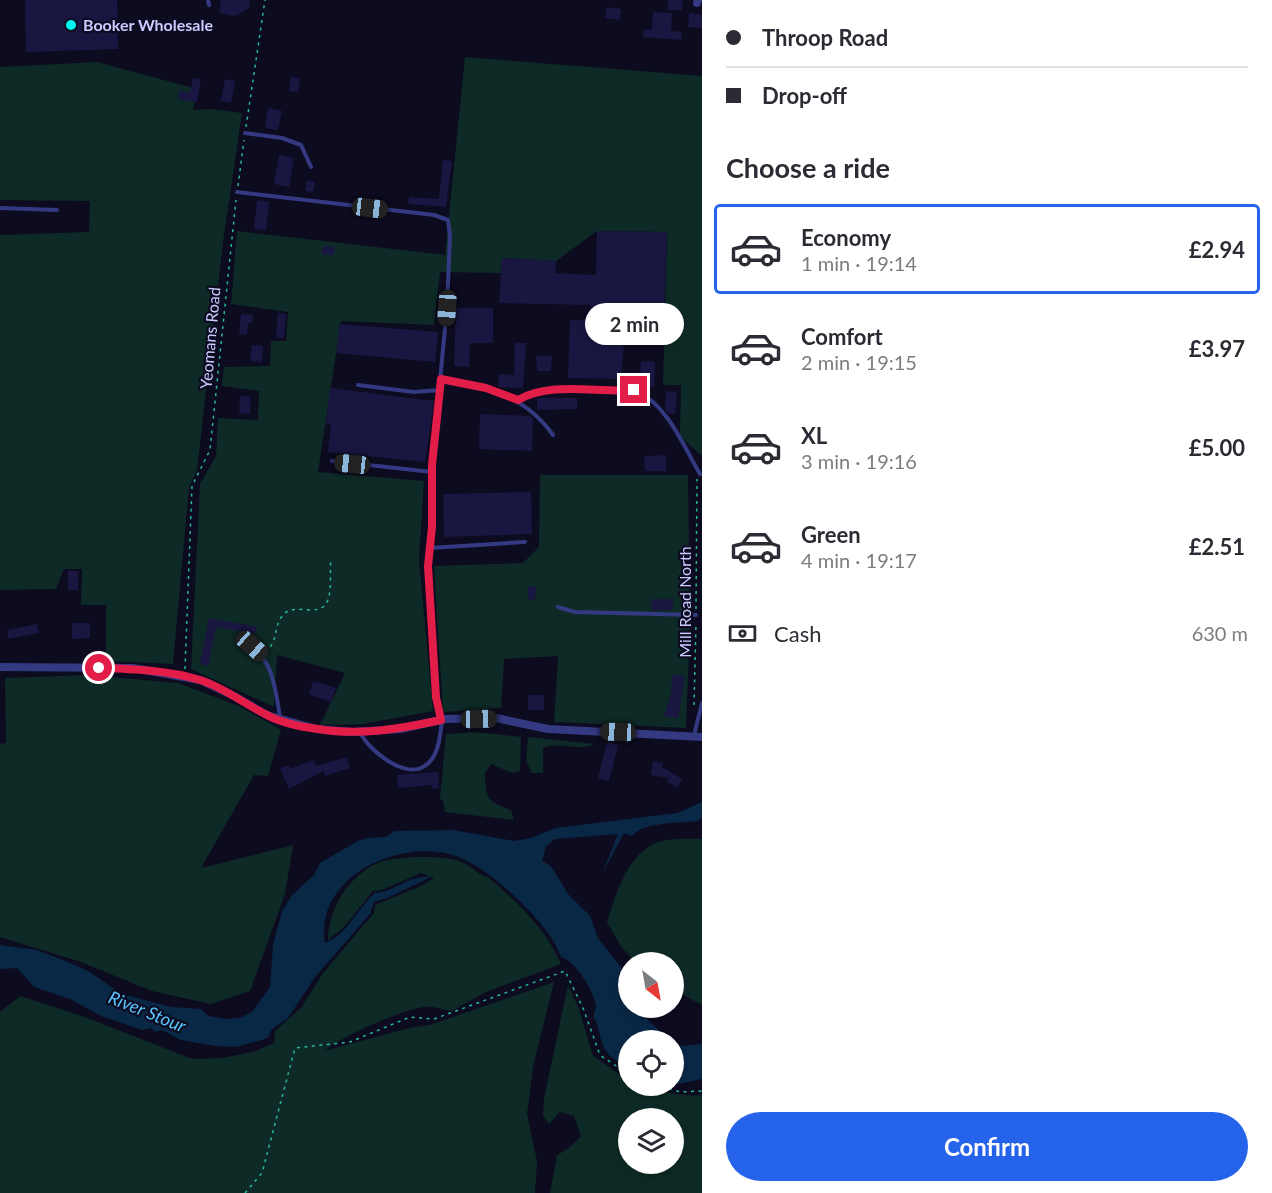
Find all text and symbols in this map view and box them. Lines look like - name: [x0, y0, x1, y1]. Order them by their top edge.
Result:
- place label: Booker Wholesale: [83, 15, 213, 34]
- marker: Booker Wholesale: [64, 18, 78, 32]
- text: Throop Road: [762, 24, 888, 51]
- text: Drop-off: [762, 82, 847, 109]
- text: Choose a ride: [726, 151, 890, 184]
- car: [351, 197, 389, 219]
- icon: car: [729, 222, 783, 276]
- text: Economy: [801, 224, 891, 251]
- text: £2.94: [1189, 236, 1245, 263]
- text: 1 min · 19:14: [801, 251, 917, 275]
- street label: Yeomans Road: [196, 286, 223, 390]
- car: [437, 289, 457, 327]
- callout: 2 min: [584, 303, 684, 345]
- text: 2 min: [610, 312, 659, 336]
- icon: car: [729, 321, 783, 375]
- text: Comfort: [801, 323, 883, 350]
- text: £3.97: [1189, 335, 1245, 362]
- text: 2 min · 19:15: [801, 350, 917, 374]
- route end: [620, 376, 647, 403]
- icon: car: [729, 420, 783, 474]
- text: XL: [801, 422, 827, 449]
- text: £5.00: [1189, 434, 1245, 461]
- text: 3 min · 19:16: [801, 449, 917, 473]
- car: [333, 453, 371, 475]
- icon: car: [729, 519, 783, 573]
- text: Green: [801, 521, 861, 548]
- text: £2.51: [1189, 533, 1245, 560]
- street label: Mill Road North: [675, 546, 694, 658]
- text: 4 min · 19:17: [801, 548, 917, 572]
- icon: cash: [726, 617, 759, 650]
- text: Cash: [774, 620, 821, 647]
- text: 630 m: [1192, 621, 1248, 645]
- car: [233, 627, 271, 665]
- route start: [85, 654, 112, 681]
- car: [461, 710, 497, 728]
- car: [600, 722, 636, 742]
- north arrow: [618, 952, 684, 1018]
- map controls: [618, 952, 684, 1174]
- water label: River Stour: [105, 986, 190, 1037]
- button: locate: [618, 1030, 684, 1096]
- button: layers: [618, 1108, 684, 1174]
- button: Confirm: [726, 1112, 1248, 1181]

